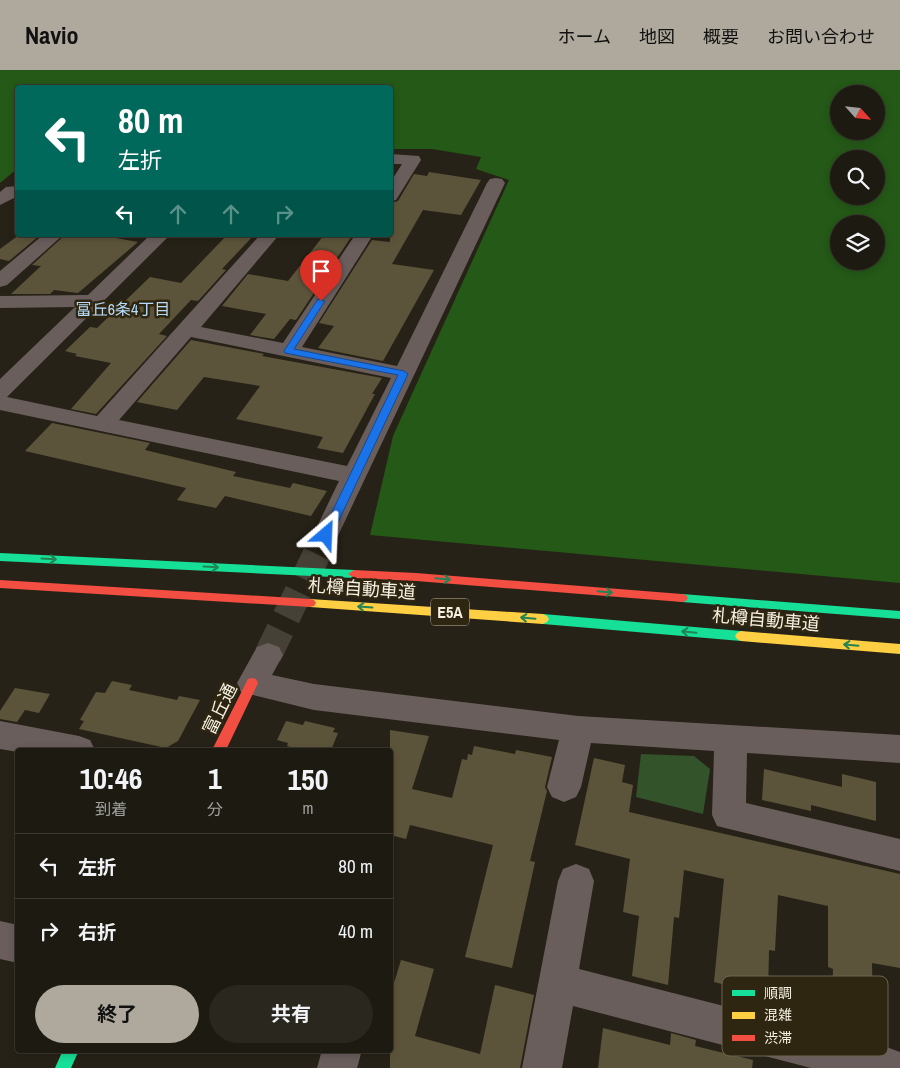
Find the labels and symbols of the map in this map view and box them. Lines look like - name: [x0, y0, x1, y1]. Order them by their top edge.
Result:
- north arrow: [830, 85, 885, 140]
- pin: [300, 250, 342, 301]
- district label: 富丘6条4丁目: [76, 298, 170, 320]
- position arrow: [299, 508, 351, 560]
- one-way arrow: [40, 555, 56, 564]
- one-way arrow: [202, 562, 219, 572]
- street label: 札樽自動車道: [307, 572, 417, 605]
- one-way arrow: [435, 574, 451, 584]
- one-way arrow: [597, 587, 613, 596]
- road number: E5A: [431, 598, 469, 626]
- one-way arrow: [358, 602, 374, 611]
- street label: 札樽自動車道: [711, 602, 821, 637]
- one-way arrow: [520, 614, 536, 623]
- one-way arrow: [682, 627, 698, 636]
- one-way arrow: [844, 640, 860, 650]
- street label: 富丘通: [196, 679, 243, 739]
- legend: [722, 976, 888, 1056]
- text: 順調: [764, 984, 792, 1002]
- text: 混雑: [764, 1006, 792, 1024]
- text: 渋滞: [764, 1029, 792, 1047]

